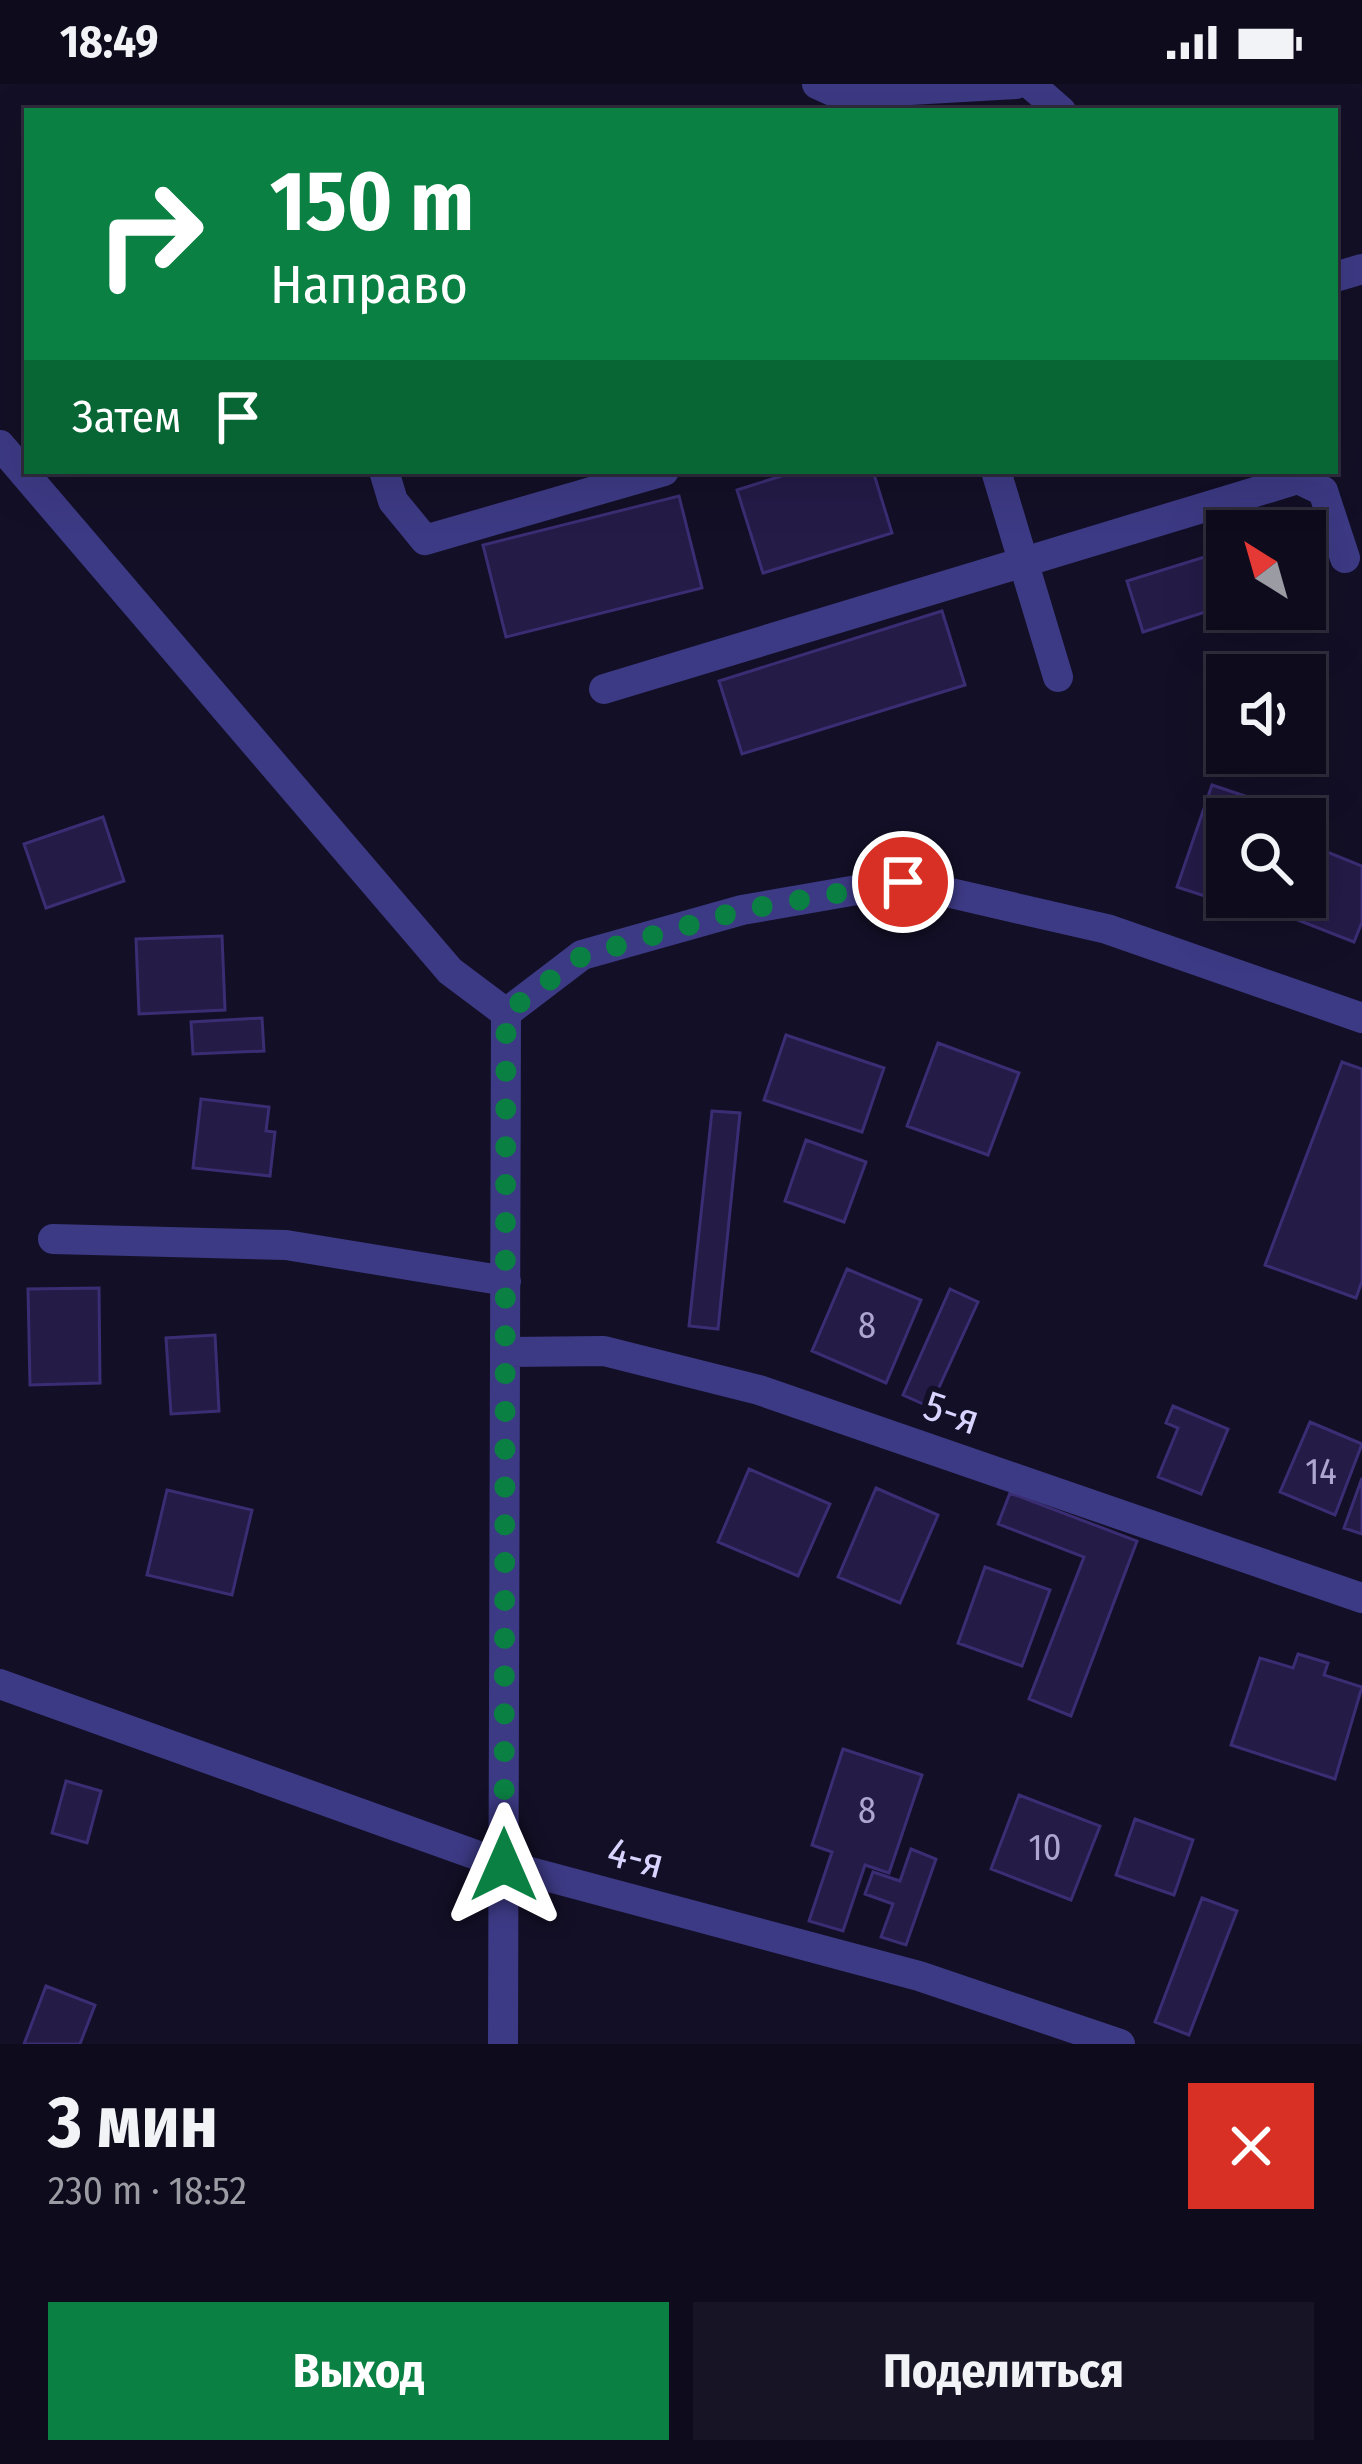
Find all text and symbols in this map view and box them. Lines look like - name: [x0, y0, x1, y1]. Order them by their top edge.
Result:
- text: 18:49: [60, 15, 158, 69]
- text: 150 m: [270, 151, 474, 252]
- icon: right: [72, 156, 228, 312]
- text: Направо: [270, 253, 468, 317]
- icon: arrive: [205, 384, 271, 450]
- text: Затем: [72, 390, 181, 444]
- north arrow: [1206, 510, 1326, 630]
- map controls: [1206, 510, 1326, 918]
- button: sound: [1206, 654, 1326, 774]
- button: search: [1206, 798, 1326, 918]
- pin: [852, 831, 954, 933]
- icon: arrive: [870, 849, 936, 915]
- house number: 8: [858, 1304, 876, 1348]
- street label: 5-я: [918, 1380, 986, 1446]
- house number: 14: [1305, 1450, 1337, 1494]
- house number: 8: [858, 1789, 876, 1833]
- position arrow: [441, 1802, 567, 1928]
- house number: 10: [1029, 1826, 1061, 1870]
- street label: 4-я: [602, 1827, 669, 1889]
- text: 3 мин: [48, 2080, 218, 2166]
- button: close: [1188, 2083, 1314, 2209]
- text: 230 m · 18:52: [48, 2168, 247, 2214]
- button: Выход: [48, 2302, 669, 2440]
- button: Поделиться: [693, 2302, 1314, 2440]

